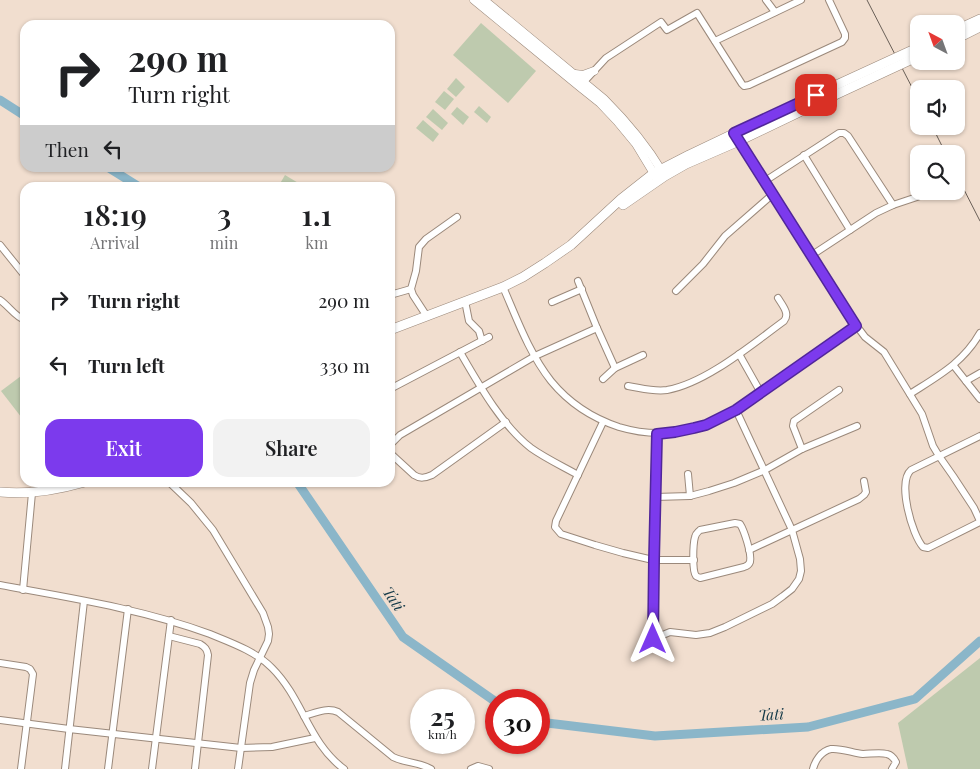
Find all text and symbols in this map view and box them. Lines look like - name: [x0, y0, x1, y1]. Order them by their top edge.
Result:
- north arrow: [910, 15, 965, 70]
- map controls: [910, 15, 965, 200]
- text: 290 m: [128, 34, 228, 81]
- icon: right: [45, 40, 110, 105]
- pin: [795, 74, 837, 116]
- text: Turn right: [128, 79, 230, 109]
- button: sound: [910, 80, 965, 135]
- icon: arrive: [802, 81, 830, 109]
- icon: left: [99, 135, 127, 163]
- text: Then: [45, 136, 89, 162]
- button: search: [910, 145, 965, 200]
- text: 18:19: [83, 194, 147, 234]
- text: 3: [217, 194, 231, 234]
- text: 1.1: [301, 194, 332, 234]
- text: Arrival: [90, 232, 140, 253]
- text: min: [210, 232, 238, 253]
- text: km: [305, 232, 328, 253]
- icon: right: [45, 286, 73, 314]
- text: Turn right: [88, 287, 180, 313]
- text: 290 m: [318, 287, 370, 313]
- icon: left: [45, 351, 73, 379]
- text: Turn left: [88, 352, 165, 378]
- text: 330 m: [320, 352, 370, 378]
- button: Exit: [45, 419, 203, 477]
- button: Share: [213, 419, 370, 477]
- water label: Tati: [378, 582, 410, 615]
- position arrow: [626, 612, 678, 664]
- speed limit sign: 30: [485, 689, 550, 754]
- text: 25: [430, 699, 455, 732]
- water label: Tati: [758, 703, 785, 725]
- text: km/h: [428, 726, 457, 742]

